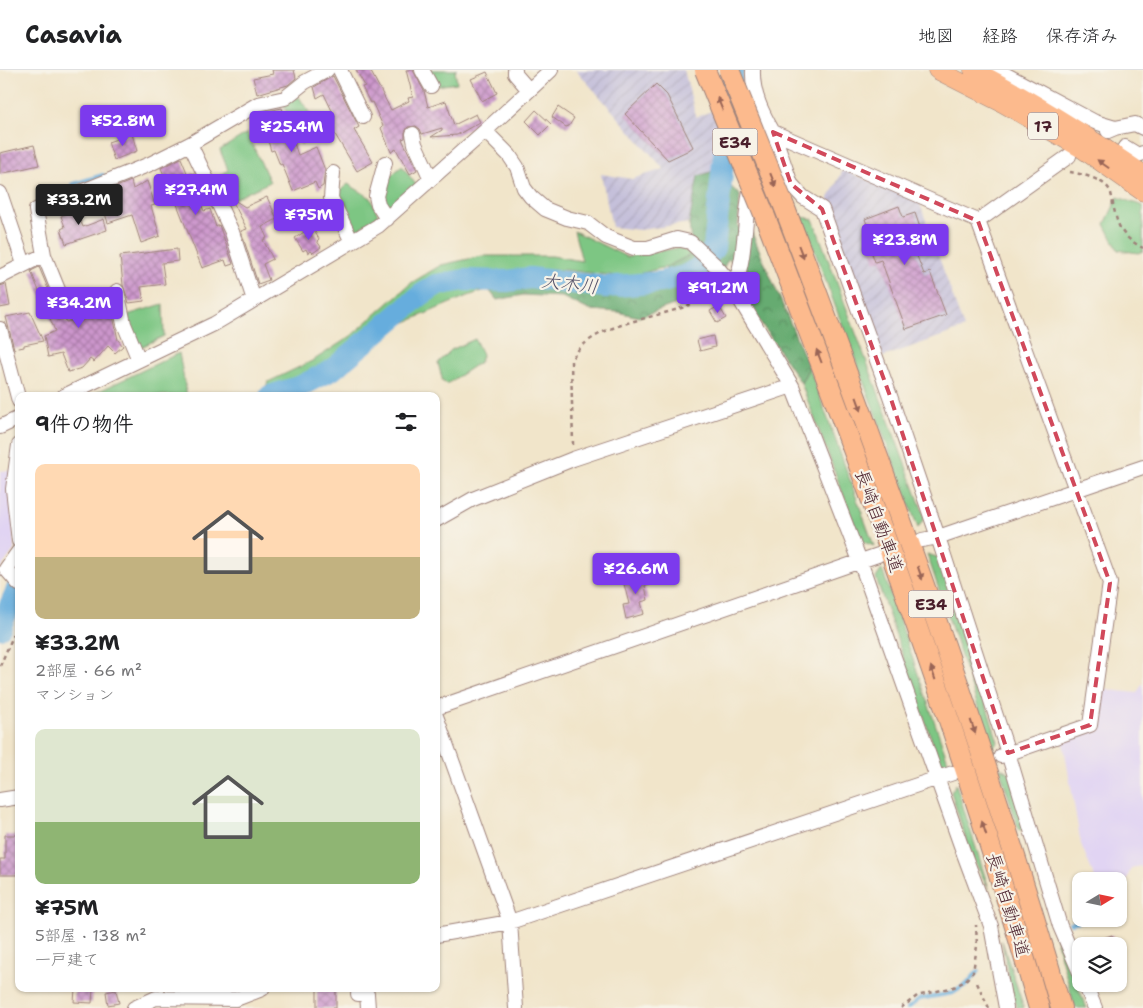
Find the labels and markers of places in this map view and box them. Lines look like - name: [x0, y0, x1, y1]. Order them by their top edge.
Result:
- pin: ¥52.8M: [82, 104, 164, 147]
- pin: ¥25.4M: [251, 111, 333, 153]
- pin: ¥27.4M: [155, 174, 237, 216]
- pin: ¥33.2M: [38, 184, 120, 226]
- pin: ¥75M: [279, 198, 339, 241]
- pin: ¥23.8M: [864, 224, 946, 266]
- pin: ¥91.2M: [677, 272, 759, 314]
- pin: ¥34.2M: [38, 286, 120, 329]
- pin: ¥26.6M: [595, 552, 677, 595]

